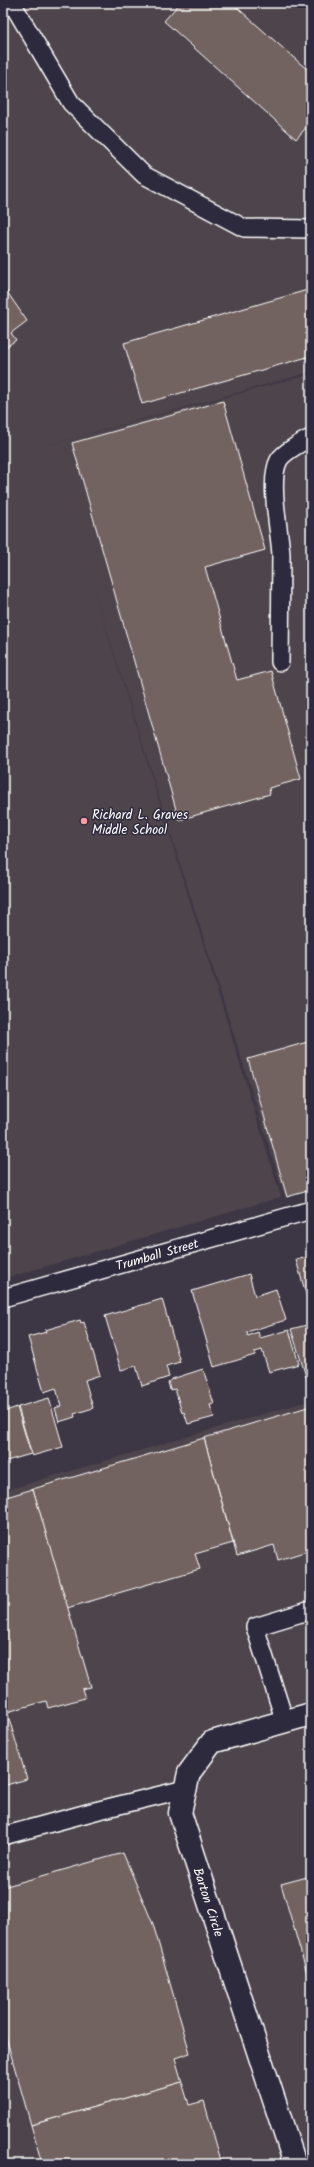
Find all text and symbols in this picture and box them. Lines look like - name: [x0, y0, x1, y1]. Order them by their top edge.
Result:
- place label: Richard L. Graves Middle School: [92, 805, 189, 841]
- marker: Richard L. Graves Middle School: [79, 816, 89, 826]
- street label: Trumball Street: [114, 1233, 202, 1277]
- street label: Barton Circle: [187, 1865, 229, 1940]

